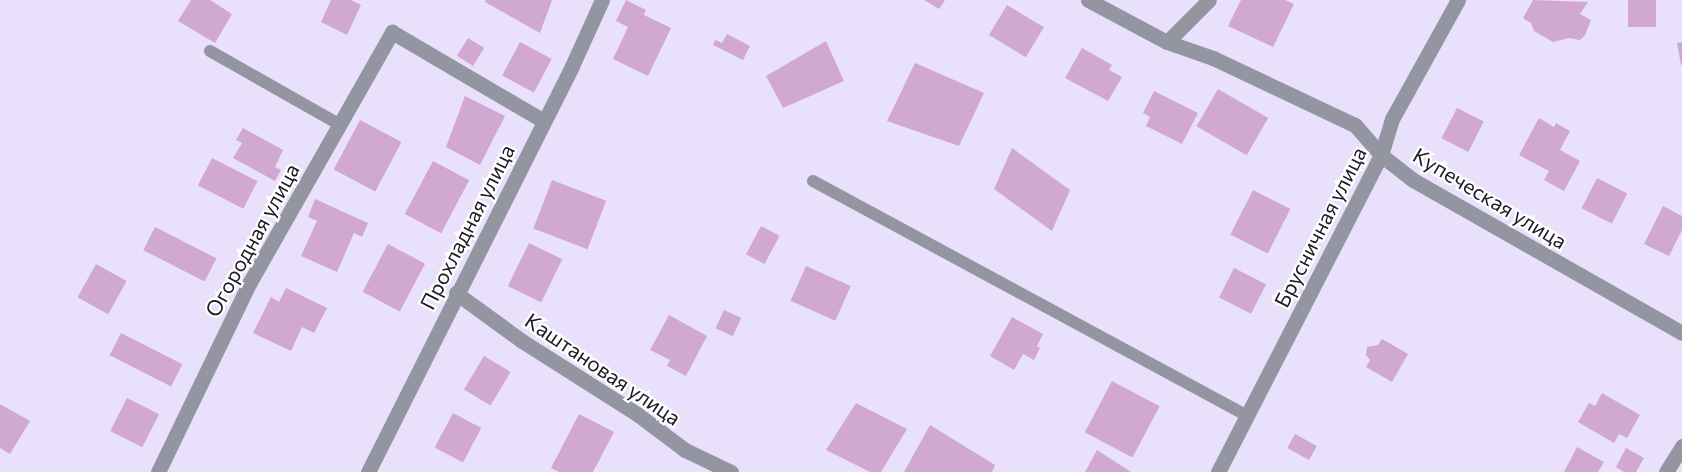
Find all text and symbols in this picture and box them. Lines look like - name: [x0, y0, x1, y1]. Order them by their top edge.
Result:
- street label: Прохладная улица: [414, 140, 520, 314]
- street label: Купеческая улица: [1409, 142, 1571, 254]
- street label: Брусничная улица: [1269, 143, 1371, 311]
- street label: Огородная улица: [200, 159, 304, 321]
- street label: Каштановая улица: [520, 308, 686, 430]

